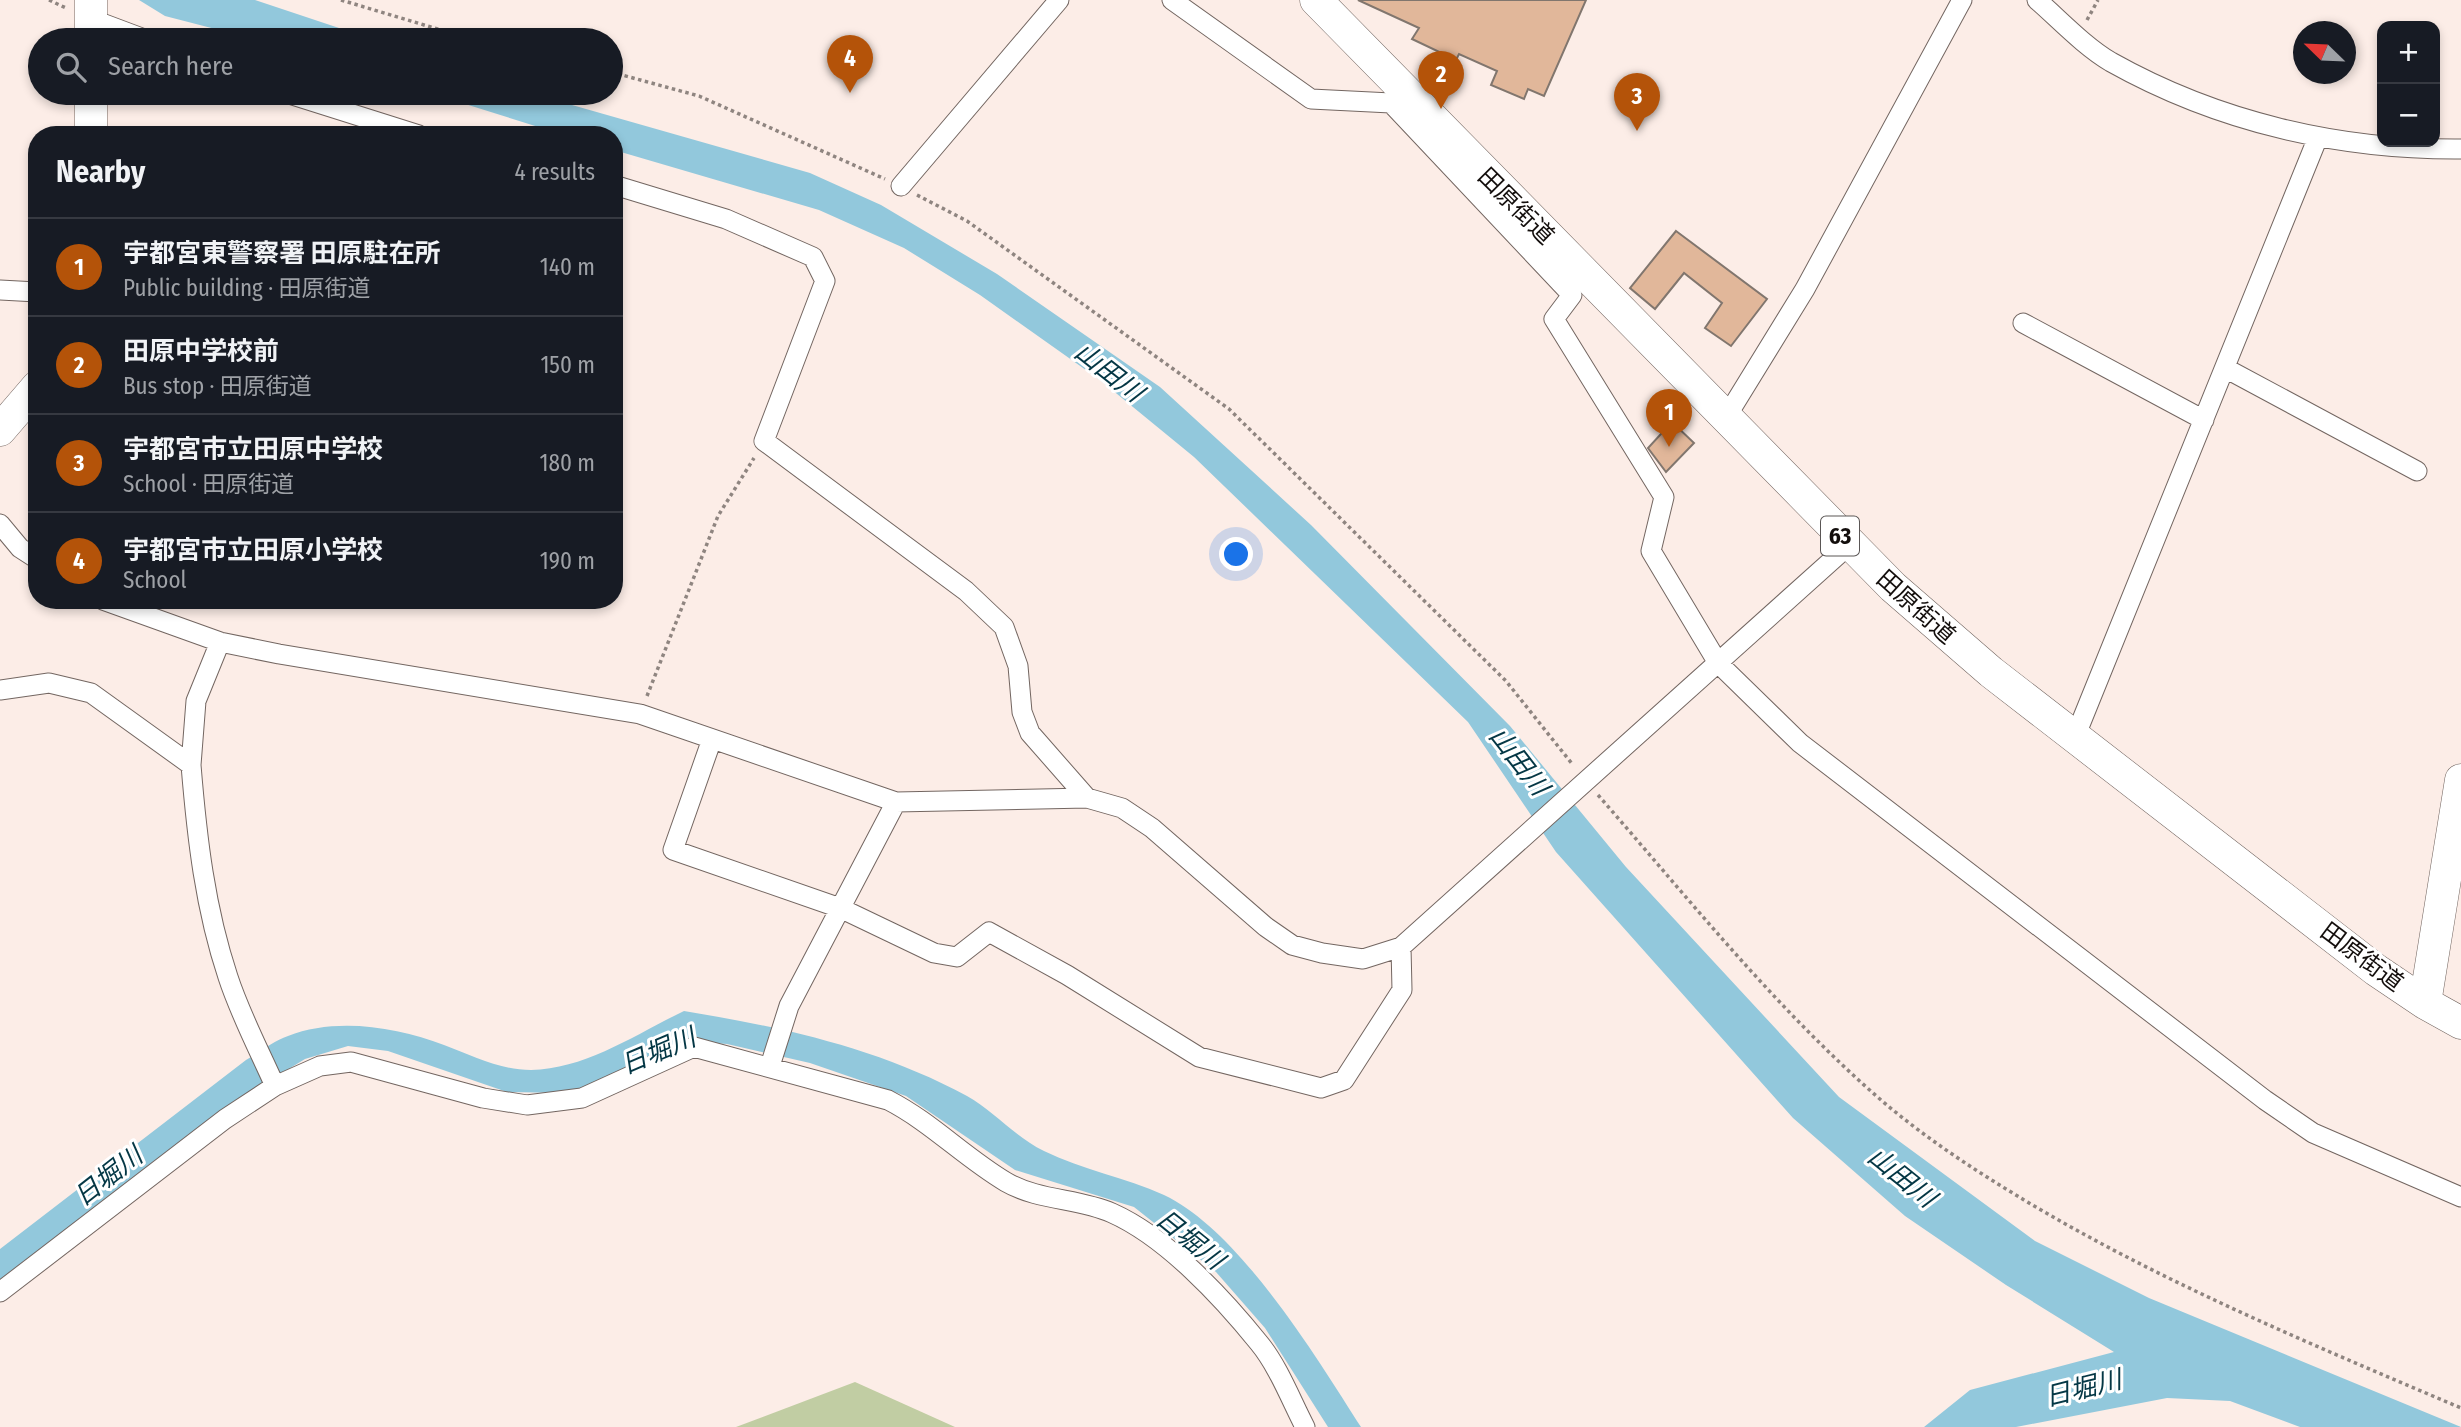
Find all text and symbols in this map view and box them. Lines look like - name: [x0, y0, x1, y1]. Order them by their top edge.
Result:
- north arrow: [2293, 21, 2356, 84]
- map controls: [2377, 21, 2440, 147]
- button: +: [2377, 21, 2440, 84]
- search box: [28, 28, 623, 105]
- pin: 4: [827, 35, 873, 93]
- icon: search: [52, 48, 90, 86]
- text: Search here: [108, 51, 233, 82]
- pin: 2: [1418, 51, 1464, 109]
- pin: 3: [1614, 73, 1660, 131]
- button: −: [2377, 84, 2440, 147]
- text: Nearby: [56, 154, 145, 190]
- text: 4 results: [514, 158, 595, 186]
- street label: 田原街道: [1472, 162, 1560, 250]
- text: 宇都宮東警察署 田原駐在所: [123, 238, 440, 269]
- text: 1: [74, 253, 84, 281]
- text: 140 m: [540, 253, 595, 281]
- text: Public building · 田原街道: [123, 274, 371, 302]
- text: 田原中学校前: [123, 336, 279, 367]
- water label: 山田川: [1068, 336, 1151, 410]
- text: 2: [74, 351, 84, 379]
- text: 150 m: [540, 351, 595, 379]
- text: Bus stop · 田原街道: [123, 372, 312, 400]
- pin: 1: [1646, 389, 1692, 447]
- text: 宇都宮市立田原中学校: [123, 434, 383, 465]
- text: 3: [74, 449, 84, 477]
- text: 180 m: [539, 449, 595, 477]
- text: School · 田原街道: [123, 470, 294, 498]
- road number: 63: [1821, 516, 1859, 556]
- text: 宇都宮市立田原小学校: [123, 535, 383, 566]
- your location: [1219, 537, 1253, 571]
- text: 4: [73, 547, 85, 575]
- text: 190 m: [540, 547, 595, 575]
- street label: 田原街道: [1871, 564, 1961, 650]
- text: School: [123, 566, 187, 594]
- water label: 山田川: [1482, 721, 1557, 804]
- street label: 田原街道: [2315, 917, 2409, 997]
- water label: 日堀川: [616, 1021, 703, 1081]
- water label: 日堀川: [68, 1138, 151, 1213]
- water label: 山田川: [1862, 1141, 1944, 1216]
- water label: 日堀川: [1150, 1203, 1232, 1278]
- water label: 日堀川: [2042, 1363, 2128, 1413]

